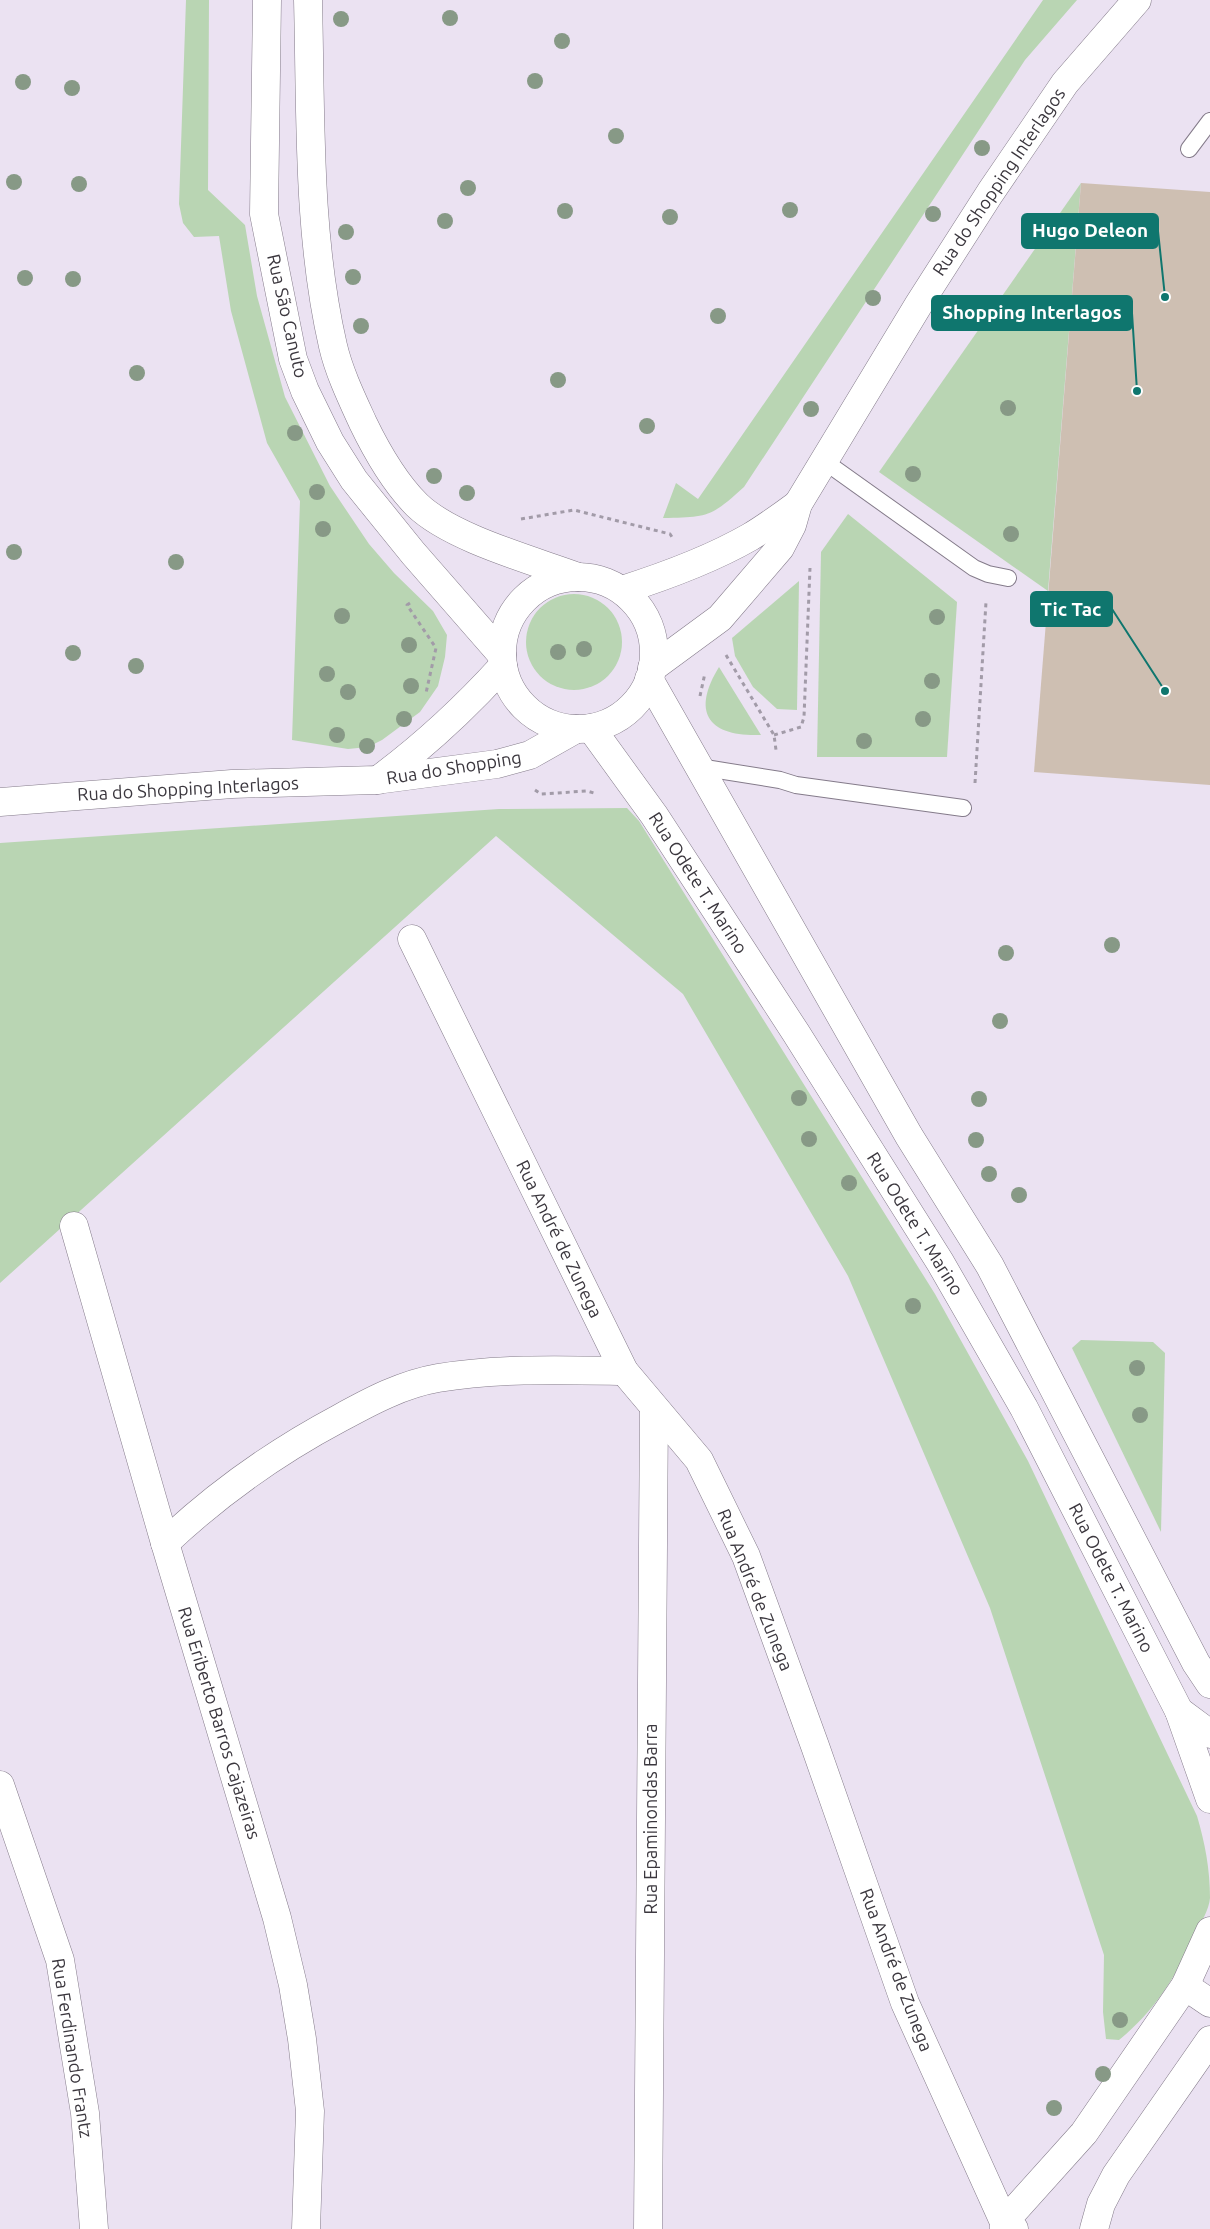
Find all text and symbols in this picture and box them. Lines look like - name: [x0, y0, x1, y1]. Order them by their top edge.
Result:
- street label: Rua do Shopping Interlagos: [928, 84, 1069, 279]
- callout: Hugo Deleon: [1022, 214, 1158, 248]
- text: Hugo Deleon: [1032, 219, 1148, 241]
- street label: Rua São Canuto: [264, 252, 312, 380]
- callout: Shopping Interlagos: [932, 296, 1132, 330]
- text: Shopping Interlagos: [942, 301, 1122, 323]
- callout: Tic Tac: [1031, 592, 1112, 626]
- text: Tic Tac: [1041, 598, 1101, 620]
- street label: Rua do Shopping: [385, 746, 523, 788]
- street label: Rua do Shopping Interlagos: [77, 772, 299, 804]
- street label: Rua Odete T. Marino: [646, 808, 752, 957]
- street label: Rua Odete T. Marino: [864, 1148, 968, 1299]
- street label: Rua André de Zunega: [513, 1156, 607, 1321]
- street label: Rua Odete T. Marino: [1066, 1500, 1158, 1655]
- street label: Rua André de Zunega: [714, 1506, 798, 1674]
- street label: Rua Eriberto Barros Cajazeiras: [175, 1604, 265, 1842]
- street label: Rua Epaminondas Barra: [640, 1723, 660, 1915]
- street label: Rua André de Zunega: [857, 1885, 937, 2054]
- street label: Rua Ferdinando Frantz: [49, 1956, 97, 2139]

